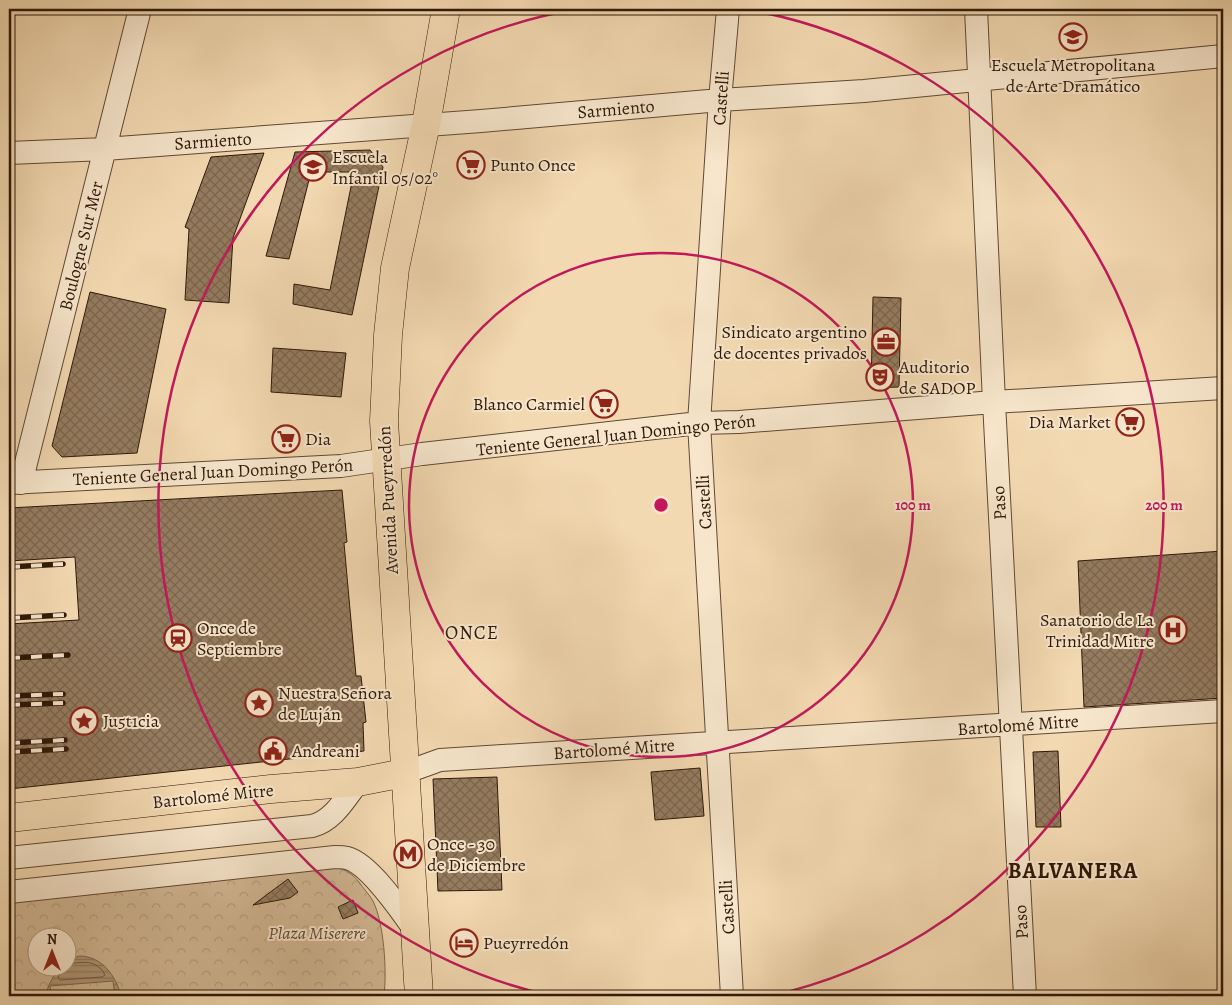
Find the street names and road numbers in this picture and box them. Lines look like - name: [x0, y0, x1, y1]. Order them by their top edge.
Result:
- street label: Castelli: [707, 70, 735, 126]
- street label: Sarmiento: [576, 94, 656, 124]
- street label: Sarmiento: [174, 126, 252, 156]
- street label: Boulogne Sur Mer: [53, 179, 109, 313]
- street label: Teniente General Juan Domingo Perón: [475, 408, 757, 462]
- street label: Avenida Pueyrredón: [372, 425, 404, 576]
- street label: Teniente General Juan Domingo Perón: [72, 453, 354, 491]
- street label: Castelli: [691, 474, 717, 530]
- street label: Paso: [986, 485, 1012, 521]
- street label: Bartolomé Mitre: [956, 709, 1080, 741]
- street label: Bartolomé Mitre: [552, 733, 676, 765]
- street label: Bartolomé Mitre: [151, 778, 275, 814]
- street label: Castelli: [714, 879, 740, 935]
- street label: Paso: [1008, 904, 1034, 940]

